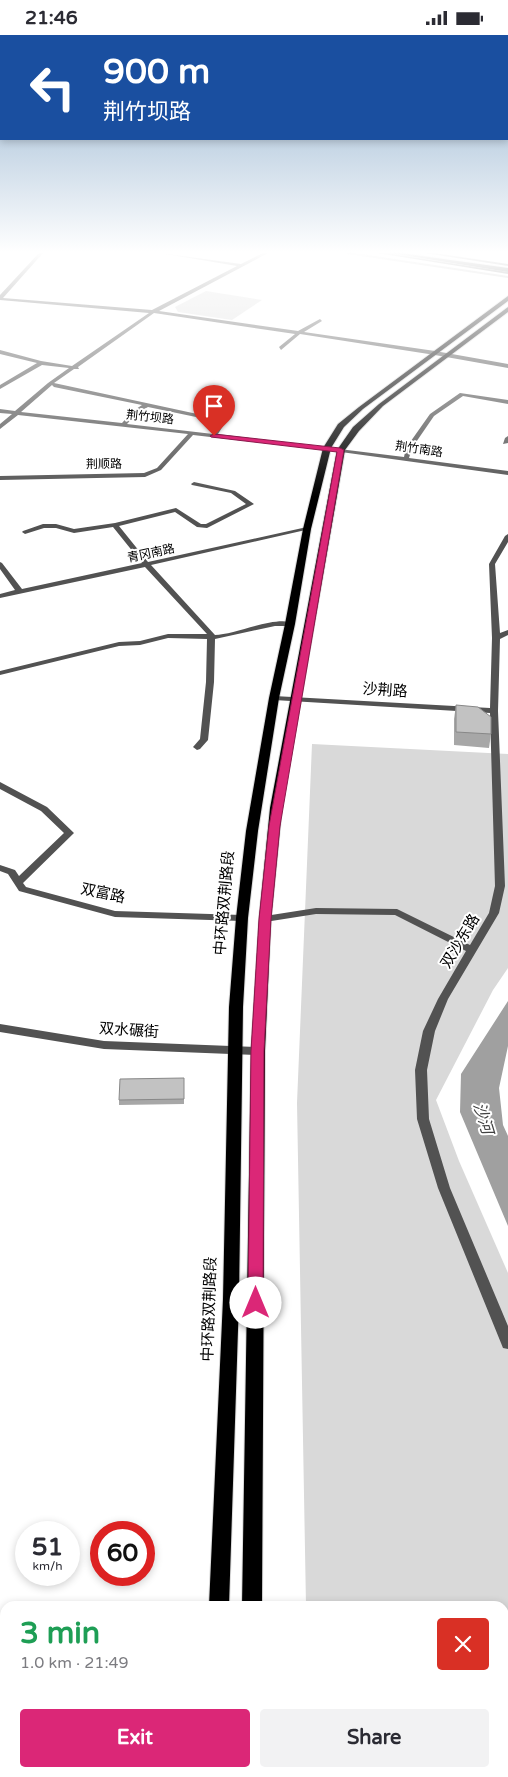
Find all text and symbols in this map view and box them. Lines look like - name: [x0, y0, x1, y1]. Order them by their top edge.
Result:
- text: 21:46: [25, 7, 78, 29]
- text: 900 m: [103, 51, 210, 93]
- icon: left: [20, 55, 85, 120]
- text: 荆竹坝路: [103, 99, 191, 125]
- pin: [193, 385, 235, 436]
- icon: arrive: [200, 392, 228, 420]
- street label: 荆竹坝路: [125, 408, 175, 426]
- street label: 荆竹南路: [394, 439, 444, 459]
- street label: 荆顺路: [86, 457, 122, 471]
- street label: 青冈南路: [126, 541, 176, 565]
- street label: 沙荆路: [362, 679, 408, 701]
- street label: 中环路双荆路段: [210, 850, 238, 956]
- street label: 双富路: [79, 880, 127, 906]
- street label: 双沙东路: [437, 911, 483, 971]
- street label: 双水碾街: [98, 1019, 160, 1041]
- water label: 沙河: [469, 1100, 498, 1139]
- street label: 中环路双荆路段: [198, 1256, 220, 1362]
- position arrow: [229, 1276, 281, 1328]
- speed limit sign: 60: [90, 1521, 155, 1586]
- text: 51: [32, 1532, 63, 1562]
- text: km/h: [32, 1559, 63, 1573]
- text: 3 min: [20, 1615, 100, 1652]
- button: close: [437, 1618, 489, 1670]
- text: 1.0 km · 21:49: [20, 1653, 129, 1673]
- button: Exit: [20, 1709, 250, 1767]
- button: Share: [260, 1709, 489, 1767]

